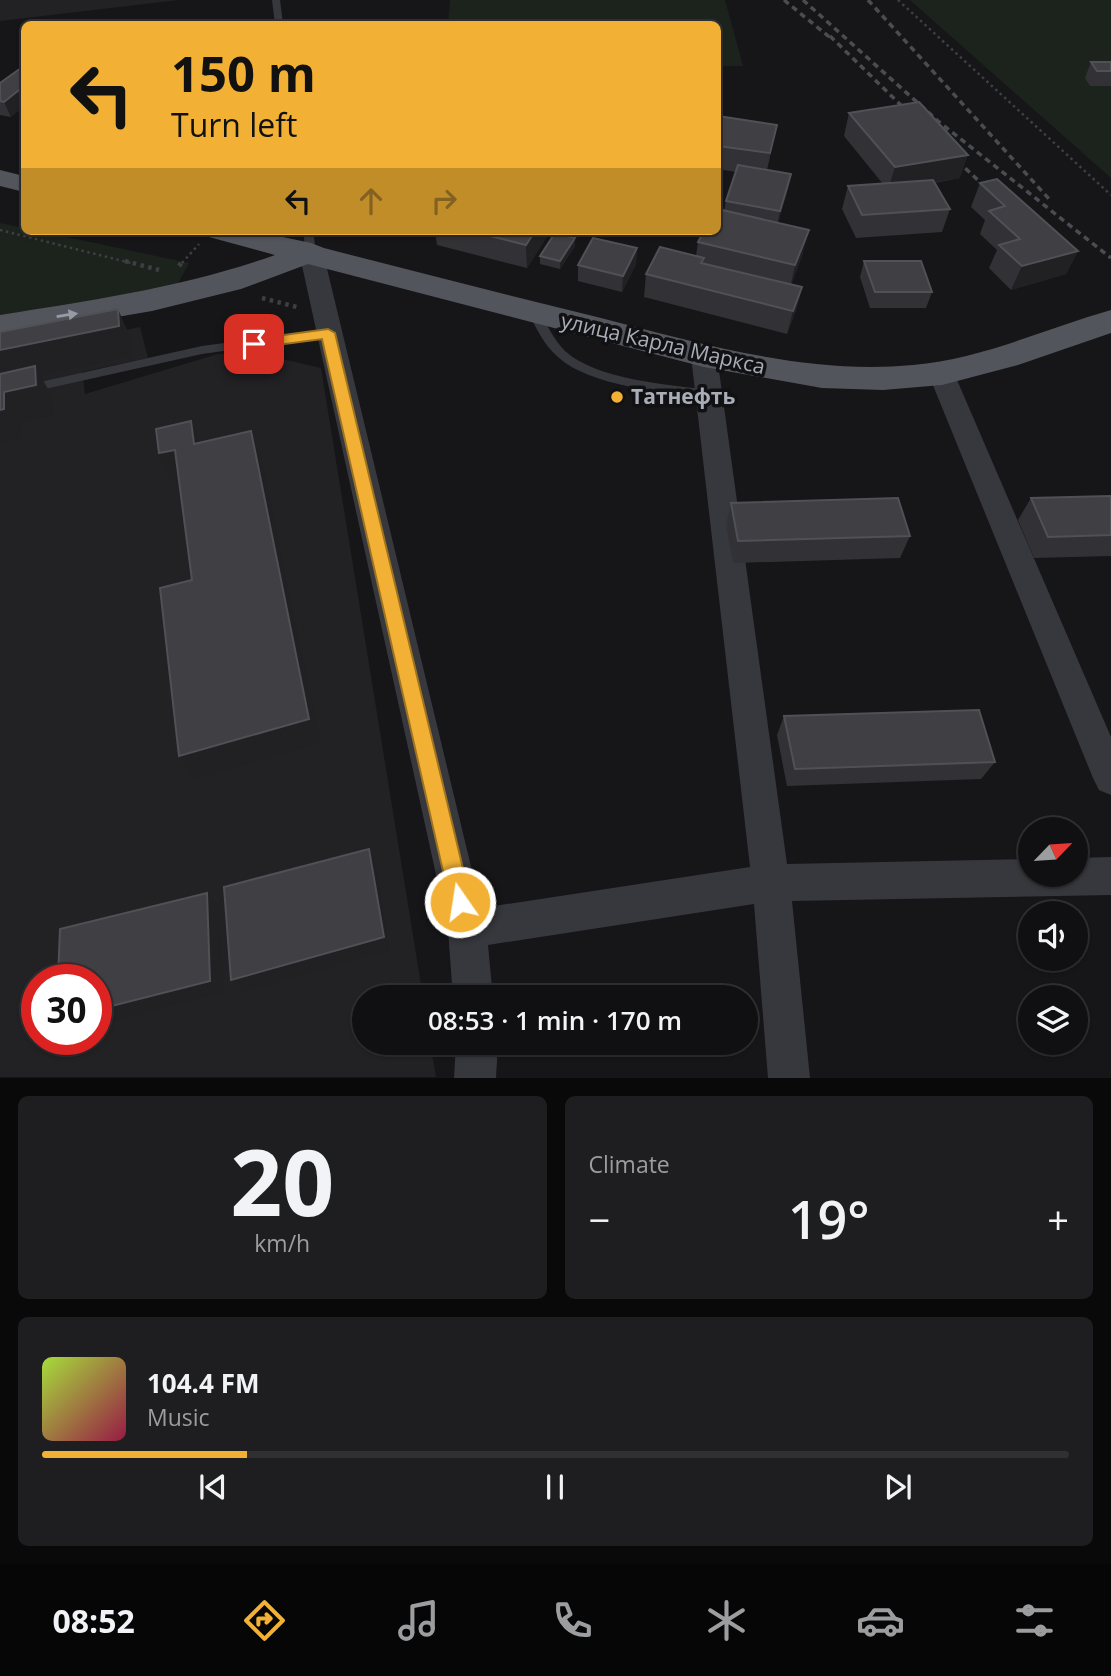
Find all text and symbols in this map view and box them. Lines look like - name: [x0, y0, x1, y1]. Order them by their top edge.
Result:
- text: 150 m: [171, 40, 316, 106]
- icon: left: [56, 49, 147, 140]
- text: Turn left: [171, 103, 297, 146]
- icon: left: [279, 182, 317, 220]
- icon: ahead: [352, 182, 390, 220]
- icon: right: [425, 182, 463, 220]
- street label: улица Карла Маркса: [558, 306, 768, 380]
- one-way arrow: [56, 309, 78, 320]
- pin: [224, 314, 284, 374]
- icon: arrive: [235, 325, 273, 363]
- place label: Татнефть: [631, 382, 735, 410]
- marker: Татнефть: [609, 389, 625, 405]
- north arrow: [1018, 817, 1088, 887]
- map controls: [1018, 817, 1088, 1055]
- position arrow: [423, 865, 497, 939]
- button: sound: [1018, 901, 1088, 971]
- speed limit sign: 30: [21, 964, 112, 1055]
- button: layers: [1018, 985, 1088, 1055]
- text: 08:53 · 1 min · 170 m: [428, 1002, 682, 1038]
- text: 20: [230, 1119, 334, 1243]
- text: Climate: [589, 1148, 670, 1180]
- text: 19°: [788, 1183, 870, 1254]
- text: −: [589, 1193, 610, 1245]
- text: +: [1047, 1193, 1069, 1245]
- text: km/h: [254, 1227, 310, 1259]
- text: 104.4 FM: [147, 1365, 259, 1401]
- text: Music: [147, 1401, 210, 1433]
- icon: previous: [194, 1468, 232, 1506]
- icon: pause: [536, 1468, 574, 1506]
- icon: next: [879, 1468, 917, 1506]
- icon: directions: [240, 1596, 289, 1645]
- icon: music: [394, 1596, 443, 1645]
- icon: phone: [548, 1596, 597, 1645]
- icon: climate: [702, 1596, 751, 1645]
- icon: car: [856, 1596, 905, 1645]
- icon: filters: [1010, 1596, 1059, 1645]
- text: 08:52: [52, 1599, 135, 1642]

